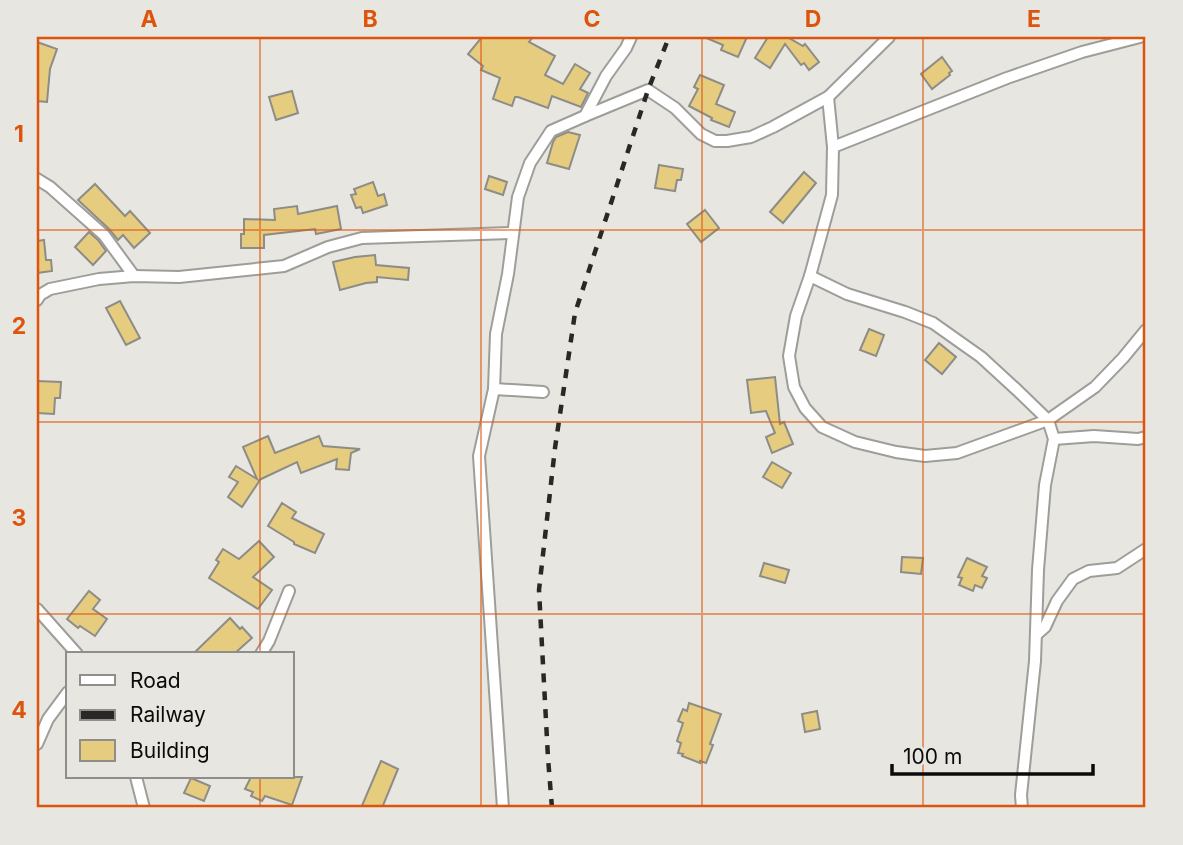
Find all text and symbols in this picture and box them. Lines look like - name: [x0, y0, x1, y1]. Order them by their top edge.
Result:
- text: A: [140, 5, 158, 33]
- text: B: [362, 5, 378, 33]
- text: C: [583, 5, 601, 33]
- text: D: [805, 5, 821, 33]
- text: E: [1027, 5, 1041, 33]
- text: 1: [14, 120, 24, 148]
- text: 2: [12, 312, 26, 340]
- text: 3: [12, 504, 26, 532]
- legend: [66, 652, 294, 778]
- text: Road: [130, 668, 181, 693]
- text: 4: [11, 696, 27, 724]
- text: Railway: [130, 702, 206, 727]
- scale bar: [892, 733, 1094, 777]
- text: Building: [130, 738, 210, 763]
- text: 100 m: [903, 744, 962, 769]

